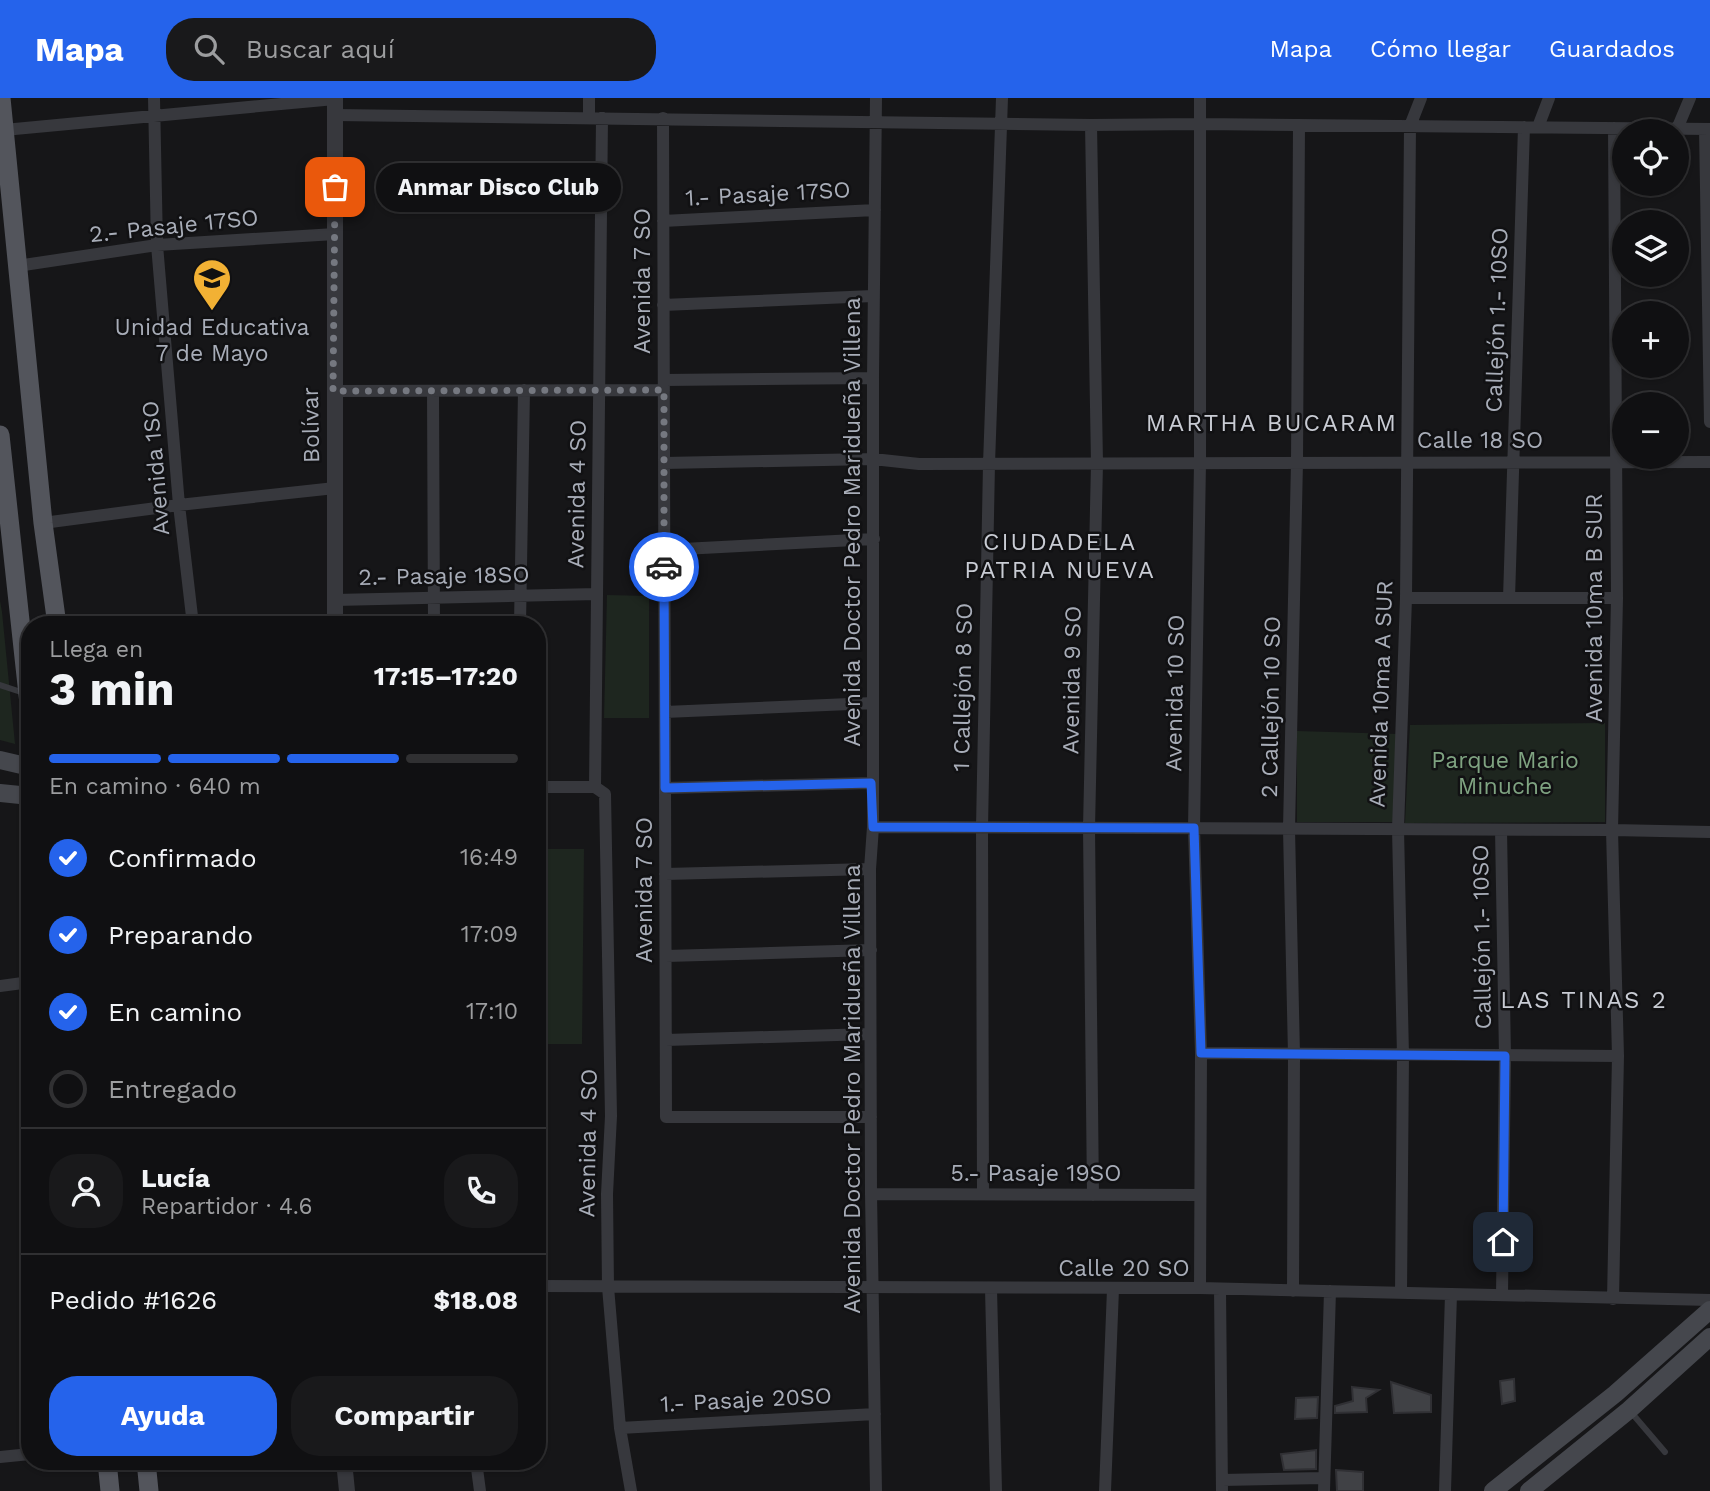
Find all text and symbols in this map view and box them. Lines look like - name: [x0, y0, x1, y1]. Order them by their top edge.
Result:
- search box: [166, 18, 656, 81]
- text: Mapa: [35, 30, 124, 69]
- icon: search: [190, 30, 228, 68]
- text: Buscar aquí: [246, 34, 395, 64]
- text: Mapa: [1270, 35, 1332, 63]
- text: Cómo llegar: [1370, 35, 1511, 63]
- text: Guardados: [1549, 35, 1675, 63]
- map controls: [1612, 119, 1689, 469]
- button: locate: [1612, 119, 1689, 196]
- pin: [305, 157, 365, 217]
- callout: Anmar Disco Club: [377, 162, 622, 212]
- icon: bag: [316, 168, 354, 206]
- text: Anmar Disco Club: [398, 174, 599, 201]
- street label: 1.- Pasaje 17SO: [685, 176, 851, 212]
- street label: 2.- Pasaje 17SO: [88, 204, 260, 248]
- street label: Avenida 7 SO: [629, 208, 656, 354]
- button: layers: [1612, 210, 1689, 287]
- street label: Callejón 1.- 10SO: [1480, 227, 1514, 413]
- school or university icon: Unidad Educativa 7 de Mayo: [191, 257, 233, 312]
- street label: Avenida Doctor Pedro Maridueña Villena: [839, 297, 866, 747]
- button: +: [1612, 301, 1689, 378]
- place label: Unidad Educativa 7 de Mayo: [115, 314, 309, 367]
- street label: Bolívar: [297, 387, 325, 463]
- button: −: [1612, 392, 1689, 469]
- street label: Avenida 1SO: [137, 399, 175, 537]
- district label: MARTHA BUCARAM: [1146, 409, 1398, 437]
- street label: Avenida 4 SO: [562, 419, 592, 569]
- street label: Calle 18 SO: [1417, 427, 1543, 454]
- street label: Avenida 10ma B SUR: [1581, 493, 1608, 723]
- district label: CIUDADELA PATRIA NUEVA: [964, 528, 1156, 584]
- courier: [629, 532, 699, 602]
- icon: car: [645, 548, 683, 586]
- street label: 2.- Pasaje 18SO: [358, 561, 530, 591]
- street label: Avenida 10ma A SUR: [1364, 580, 1398, 808]
- street label: 1 Callejón 8 SO: [948, 602, 978, 772]
- street label: Avenida 9 SO: [1057, 605, 1087, 755]
- street label: Avenida 10 SO: [1160, 614, 1190, 772]
- street label: 2 Callejón 10 SO: [1256, 616, 1286, 798]
- text: Llega en: [49, 636, 143, 663]
- text: 17:15–17:20: [374, 661, 518, 691]
- text: 3 min: [49, 662, 175, 716]
- park label: Parque Mario Minuche: [1431, 747, 1579, 800]
- text: En camino · 640 m: [49, 773, 261, 800]
- street label: Avenida 7 SO: [631, 817, 658, 963]
- icon: check: [49, 839, 87, 877]
- text: Confirmado: [108, 843, 257, 873]
- text: 16:49: [460, 844, 518, 871]
- street label: Callejón 1.- 10SO: [1467, 844, 1497, 1030]
- street label: Avenida Doctor Pedro Maridueña Villena: [839, 864, 866, 1314]
- icon: check: [49, 916, 87, 954]
- text: Preparando: [108, 920, 253, 950]
- text: 17:09: [461, 921, 518, 948]
- district label: LAS TINAS 2: [1500, 986, 1668, 1014]
- icon: check: [49, 993, 87, 1031]
- text: En camino: [108, 997, 242, 1027]
- text: 17:10: [466, 998, 518, 1025]
- street label: Avenida 4 SO: [573, 1068, 603, 1218]
- text: Entregado: [108, 1074, 237, 1104]
- button: person: [49, 1154, 123, 1228]
- button: phone: [444, 1154, 518, 1228]
- street label: 5.- Pasaje 19SO: [950, 1160, 1122, 1187]
- text: Lucía: [141, 1163, 210, 1193]
- text: Repartidor · 4.6: [141, 1193, 313, 1220]
- pin: [1473, 1212, 1533, 1272]
- icon: home: [1484, 1223, 1522, 1261]
- street label: Calle 20 SO: [1058, 1255, 1190, 1282]
- text: Pedido #1626: [49, 1285, 217, 1315]
- text: $18.08: [433, 1285, 518, 1315]
- button: Ayuda: [49, 1376, 277, 1456]
- button: Compartir: [291, 1376, 518, 1456]
- street label: 1.- Pasaje 20SO: [660, 1382, 832, 1418]

